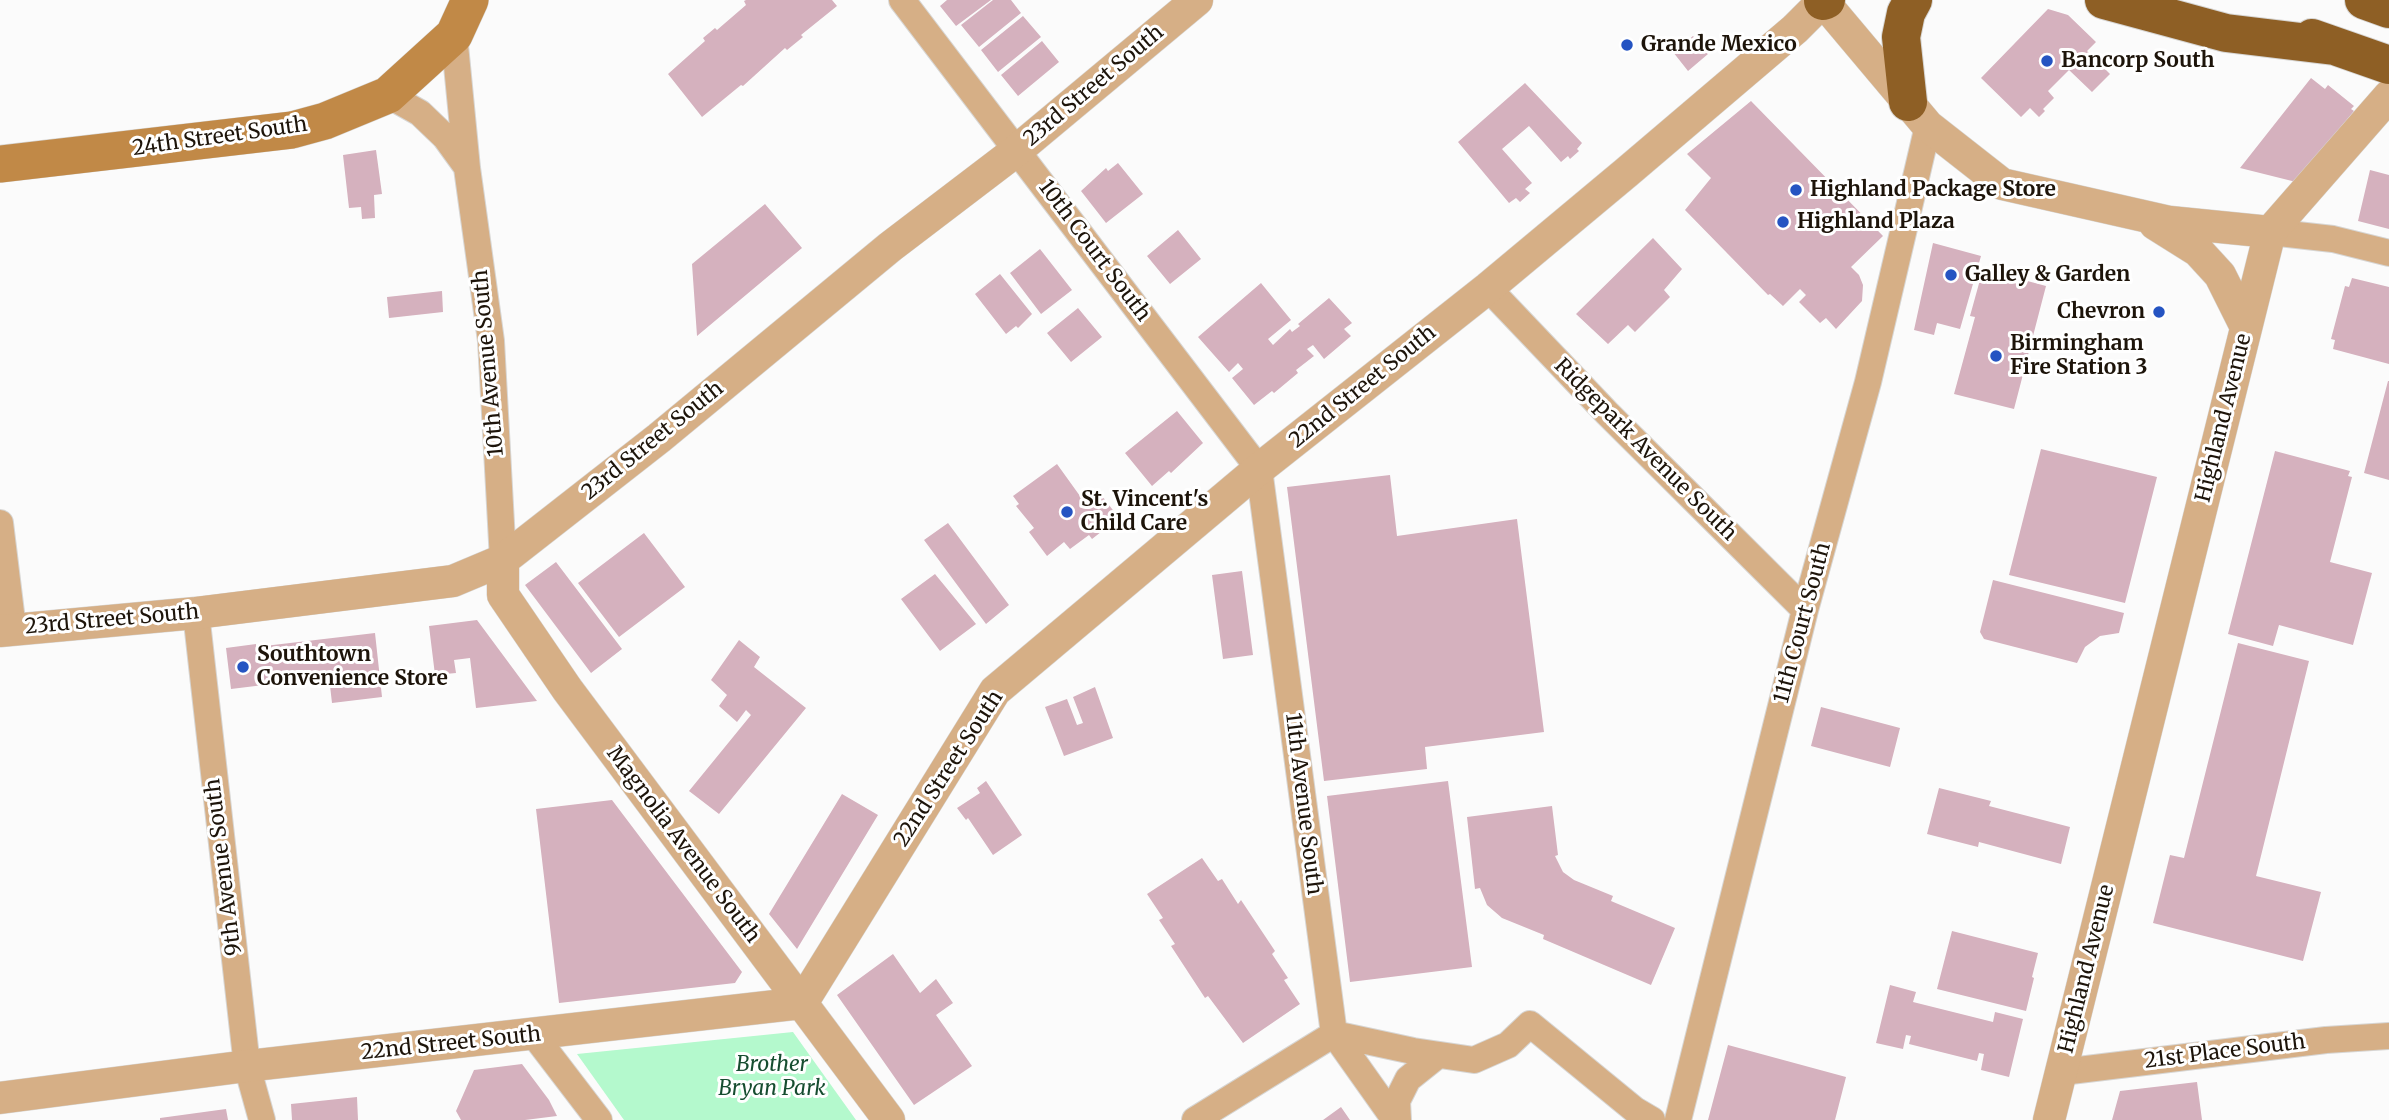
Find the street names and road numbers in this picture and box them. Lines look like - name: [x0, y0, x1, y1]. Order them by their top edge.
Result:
- street label: 23rd Street South: [1019, 20, 1169, 152]
- street label: 24th Street South: [131, 112, 309, 162]
- street label: 10th Court South: [1033, 175, 1155, 327]
- street label: 10th Avenue South: [468, 268, 510, 458]
- street label: 22nd Street South: [1285, 320, 1441, 454]
- street label: Highland Avenue: [2191, 331, 2257, 505]
- street label: Ridgepark Avenue South: [1549, 354, 1741, 546]
- street label: 23rd Street South: [577, 376, 729, 506]
- street label: 11th Court South: [1769, 540, 1837, 706]
- street label: 23rd Street South: [24, 600, 200, 640]
- street label: 22nd Street South: [889, 686, 1009, 852]
- street label: 11th Avenue South: [1279, 712, 1327, 896]
- street label: Magnolia Avenue South: [601, 742, 765, 948]
- street label: 9th Avenue South: [201, 777, 247, 957]
- street label: Highland Avenue: [2054, 882, 2120, 1056]
- street label: 22nd Street South: [360, 1022, 542, 1066]
- street label: 21st Place South: [2143, 1030, 2307, 1074]

